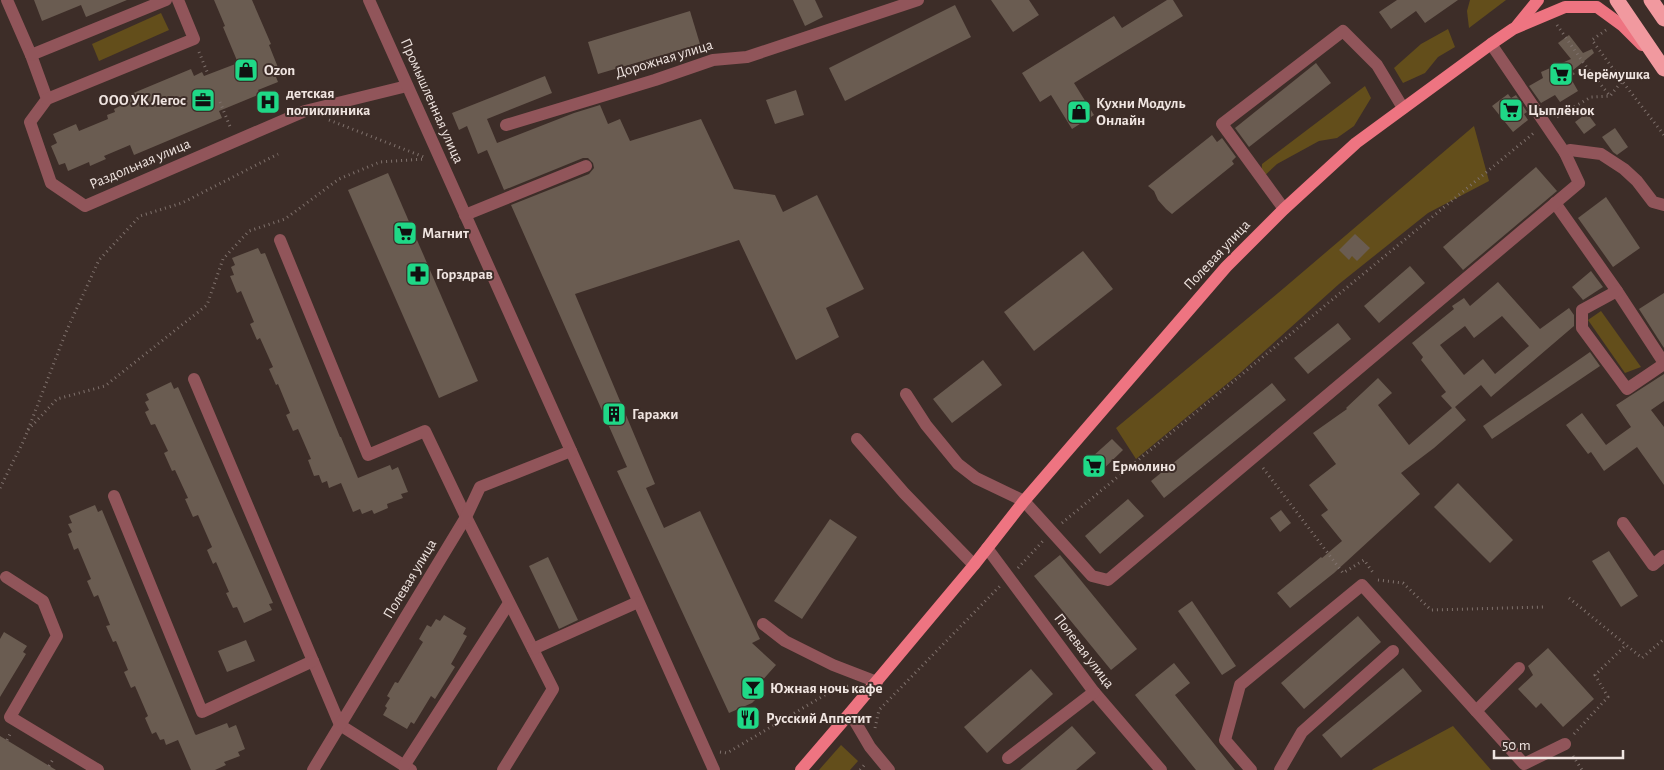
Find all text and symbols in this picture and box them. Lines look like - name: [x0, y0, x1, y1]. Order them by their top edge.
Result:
- street label: Промышленная улица: [398, 36, 466, 166]
- street label: Дорожная улица: [613, 37, 715, 81]
- shop icon: Ozon: [233, 57, 259, 83]
- supermarket icon: Черёмушка: [1548, 61, 1574, 87]
- place label: Ozon: [264, 63, 295, 78]
- place label: Черёмушка: [1578, 67, 1650, 82]
- place label: детская поликлиника: [286, 86, 370, 118]
- office icon: ООО УК Легос: [190, 87, 216, 113]
- hospital icon: детская поликлиника: [255, 89, 281, 115]
- place label: ООО УК Легос: [99, 93, 186, 108]
- place label: Кухни Модуль Онлайн: [1096, 96, 1185, 128]
- supermarket icon: Цыплёнок: [1498, 97, 1524, 123]
- shop icon: Кухни Модуль Онлайн: [1066, 99, 1092, 125]
- place label: Цыплёнок: [1528, 103, 1595, 118]
- street label: Раздольная улица: [87, 136, 193, 192]
- street label: Полевая улица: [1181, 217, 1253, 293]
- supermarket icon: Магнит: [392, 220, 418, 246]
- place label: Магнит: [422, 226, 469, 241]
- pharmacy icon: Горздрав: [405, 261, 431, 287]
- place label: Горздрав: [436, 267, 493, 282]
- building icon: Гаражи: [601, 401, 627, 427]
- place label: Гаражи: [632, 407, 678, 422]
- supermarket icon: Ермолино: [1081, 453, 1107, 479]
- place label: Ермолино: [1112, 459, 1176, 474]
- street label: Полевая улица: [381, 537, 440, 621]
- street label: Полевая улица: [1051, 611, 1117, 691]
- bar icon: Южная ночь кафе: [740, 675, 766, 701]
- place label: Южная ночь кафе: [770, 681, 882, 696]
- restaurant icon: Русский Аппетит: [735, 705, 761, 731]
- place label: Русский Аппетит: [766, 711, 871, 726]
- scale bar: [1494, 728, 1623, 760]
- text: 50 m: [1502, 738, 1531, 753]

